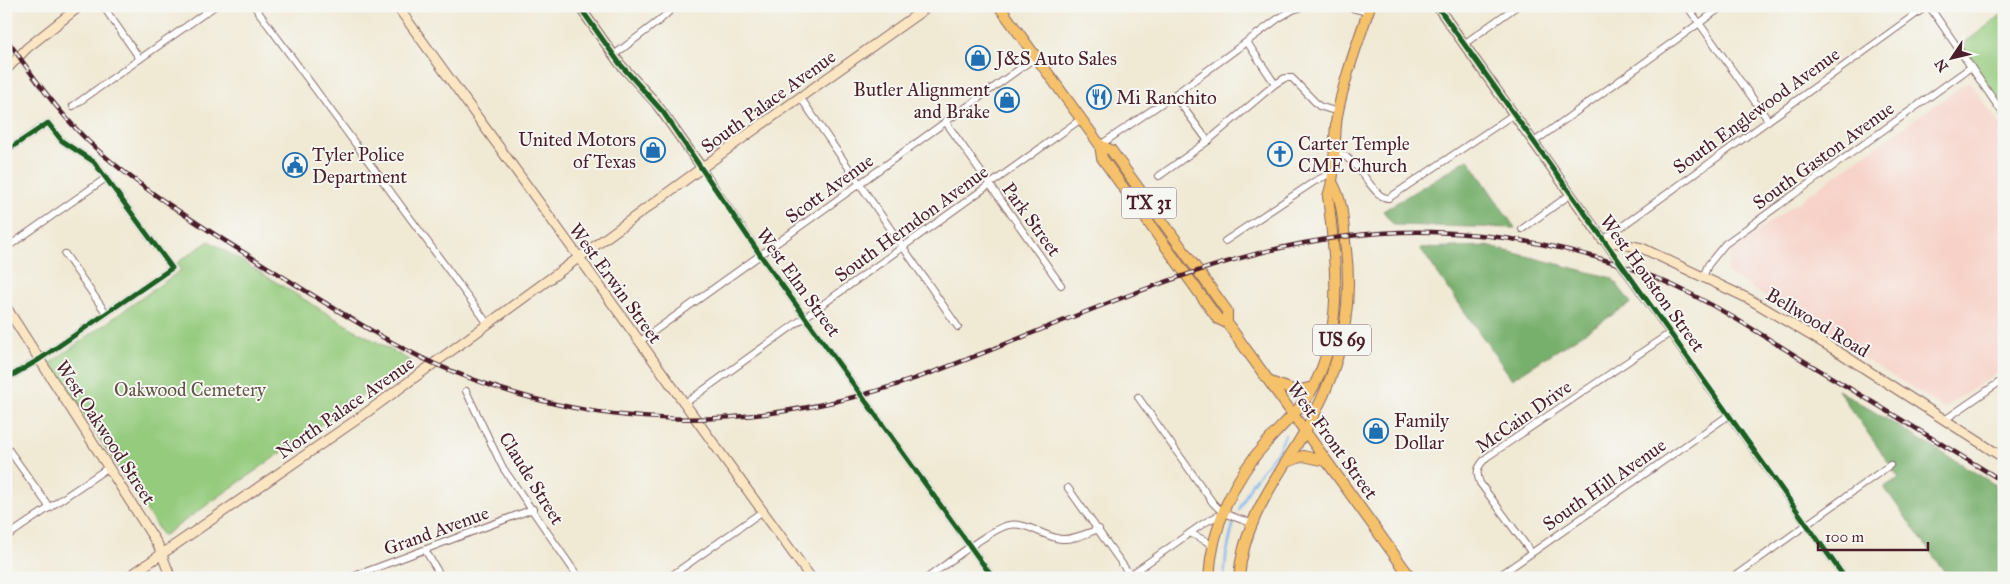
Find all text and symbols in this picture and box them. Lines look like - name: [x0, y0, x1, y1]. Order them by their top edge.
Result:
- north arrow: [1928, 32, 1978, 82]
- street label: South Englewood Avenue: [1668, 42, 1845, 179]
- street label: South Palace Avenue: [696, 45, 840, 158]
- shop icon: J&S Auto Sales: [965, 45, 991, 71]
- place label: J&S Auto Sales: [994, 47, 1117, 71]
- text: N: [1931, 55, 1952, 75]
- place label: Butler Alignment and Brake: [853, 78, 990, 123]
- restaurant icon: Mi Ranchito: [1086, 84, 1112, 110]
- place label: Mi Ranchito: [1116, 86, 1217, 109]
- shop icon: Butler Alignment and Brake: [994, 87, 1020, 113]
- street label: South Gaston Avenue: [1748, 96, 1898, 214]
- place label: United Motors of Texas: [518, 128, 636, 173]
- place label: Carter Temple CME Church: [1298, 132, 1410, 177]
- shop icon: United Motors of Texas: [640, 137, 666, 163]
- church icon: Carter Temple CME Church: [1267, 141, 1293, 167]
- place label: Tyler Police Department: [312, 143, 407, 188]
- street label: Scott Avenue: [781, 149, 878, 228]
- public building icon: Tyler Police Department: [282, 152, 308, 178]
- street label: South Herndon Avenue: [830, 160, 993, 287]
- street label: Park Street: [997, 178, 1066, 261]
- road number: TX 31: [1122, 188, 1176, 218]
- street label: West Houston Street: [1595, 210, 1710, 357]
- street label: West Erwin Street: [564, 219, 667, 348]
- street label: West Elm Street: [751, 223, 846, 341]
- street label: Bellwood Road: [1762, 283, 1874, 363]
- road number: US 69: [1313, 324, 1371, 356]
- street label: North Palace Avenue: [272, 351, 419, 464]
- street label: West Oakwood Street: [51, 356, 161, 509]
- street label: McCain Drive: [1471, 375, 1576, 458]
- street label: West Front Street: [1282, 377, 1383, 504]
- park label: Oakwood Cemetery: [114, 378, 267, 401]
- place label: Family Dollar: [1394, 409, 1450, 454]
- shop icon: Family Dollar: [1363, 418, 1389, 444]
- street label: Claude Street: [494, 428, 569, 529]
- street label: South Hill Avenue: [1538, 433, 1670, 535]
- street label: Grand Avenue: [381, 501, 492, 560]
- scale bar: [1818, 519, 1928, 551]
- text: 100 m: [1825, 528, 1865, 546]

